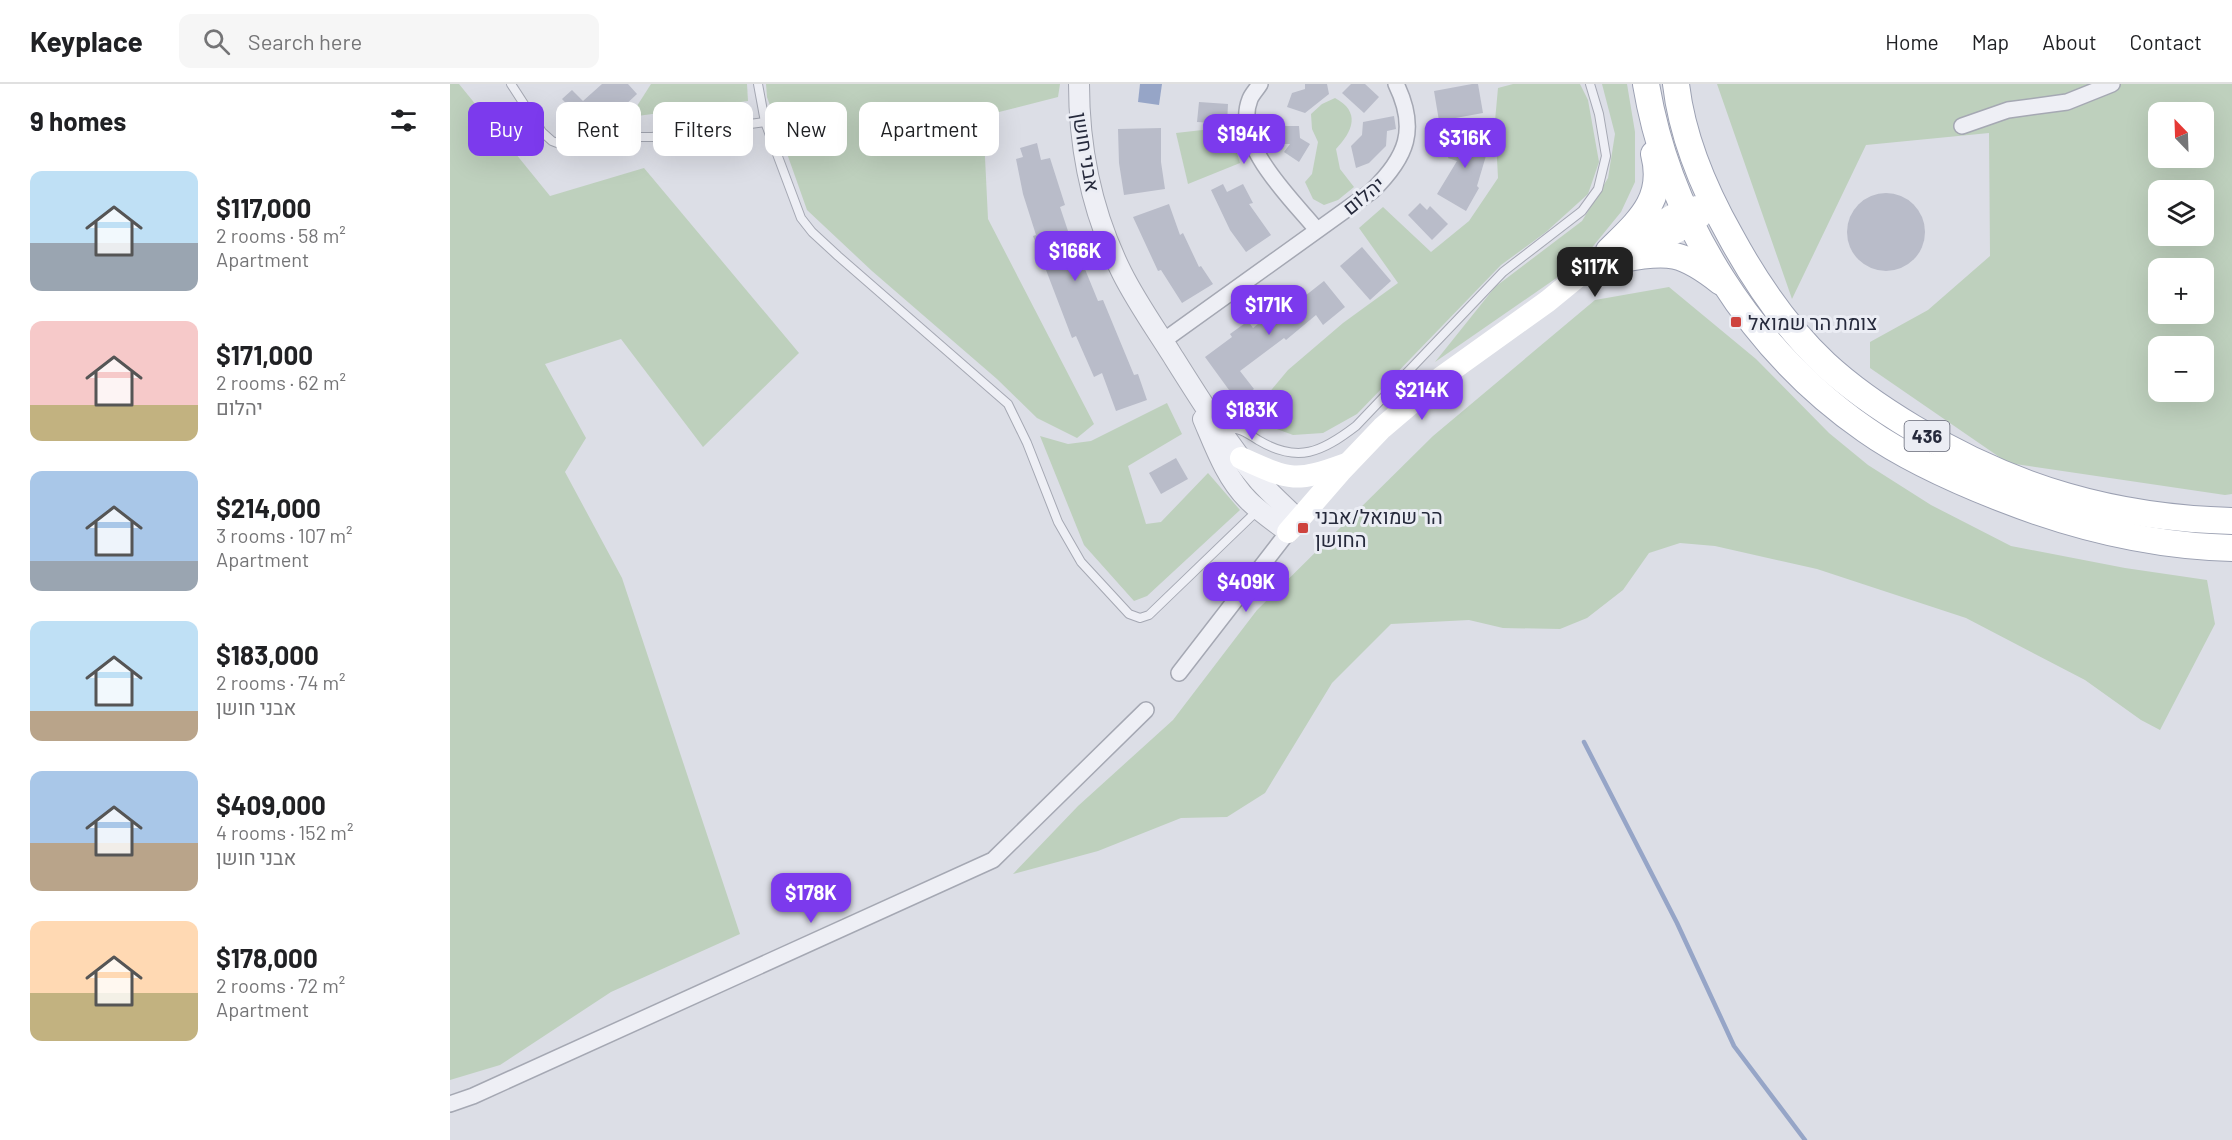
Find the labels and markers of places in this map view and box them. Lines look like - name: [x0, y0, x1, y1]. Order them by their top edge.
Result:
- pin: $194K: [1202, 114, 1286, 165]
- pin: $316K: [1423, 118, 1507, 169]
- pin: $166K: [1033, 231, 1117, 282]
- pin: $117K: [1553, 247, 1637, 298]
- pin: $171K: [1227, 285, 1311, 336]
- place label: צומת הר שמואל: [1748, 310, 1877, 334]
- marker: צומת הר שמואל: [1729, 315, 1743, 329]
- pin: $214K: [1380, 370, 1464, 421]
- pin: $183K: [1210, 390, 1294, 441]
- place label: הר שמואל/אבני החושן: [1315, 504, 1443, 551]
- marker: הר שמואל/אבני החושן: [1296, 521, 1310, 535]
- pin: $409K: [1204, 562, 1288, 613]
- pin: $178K: [769, 873, 853, 924]

